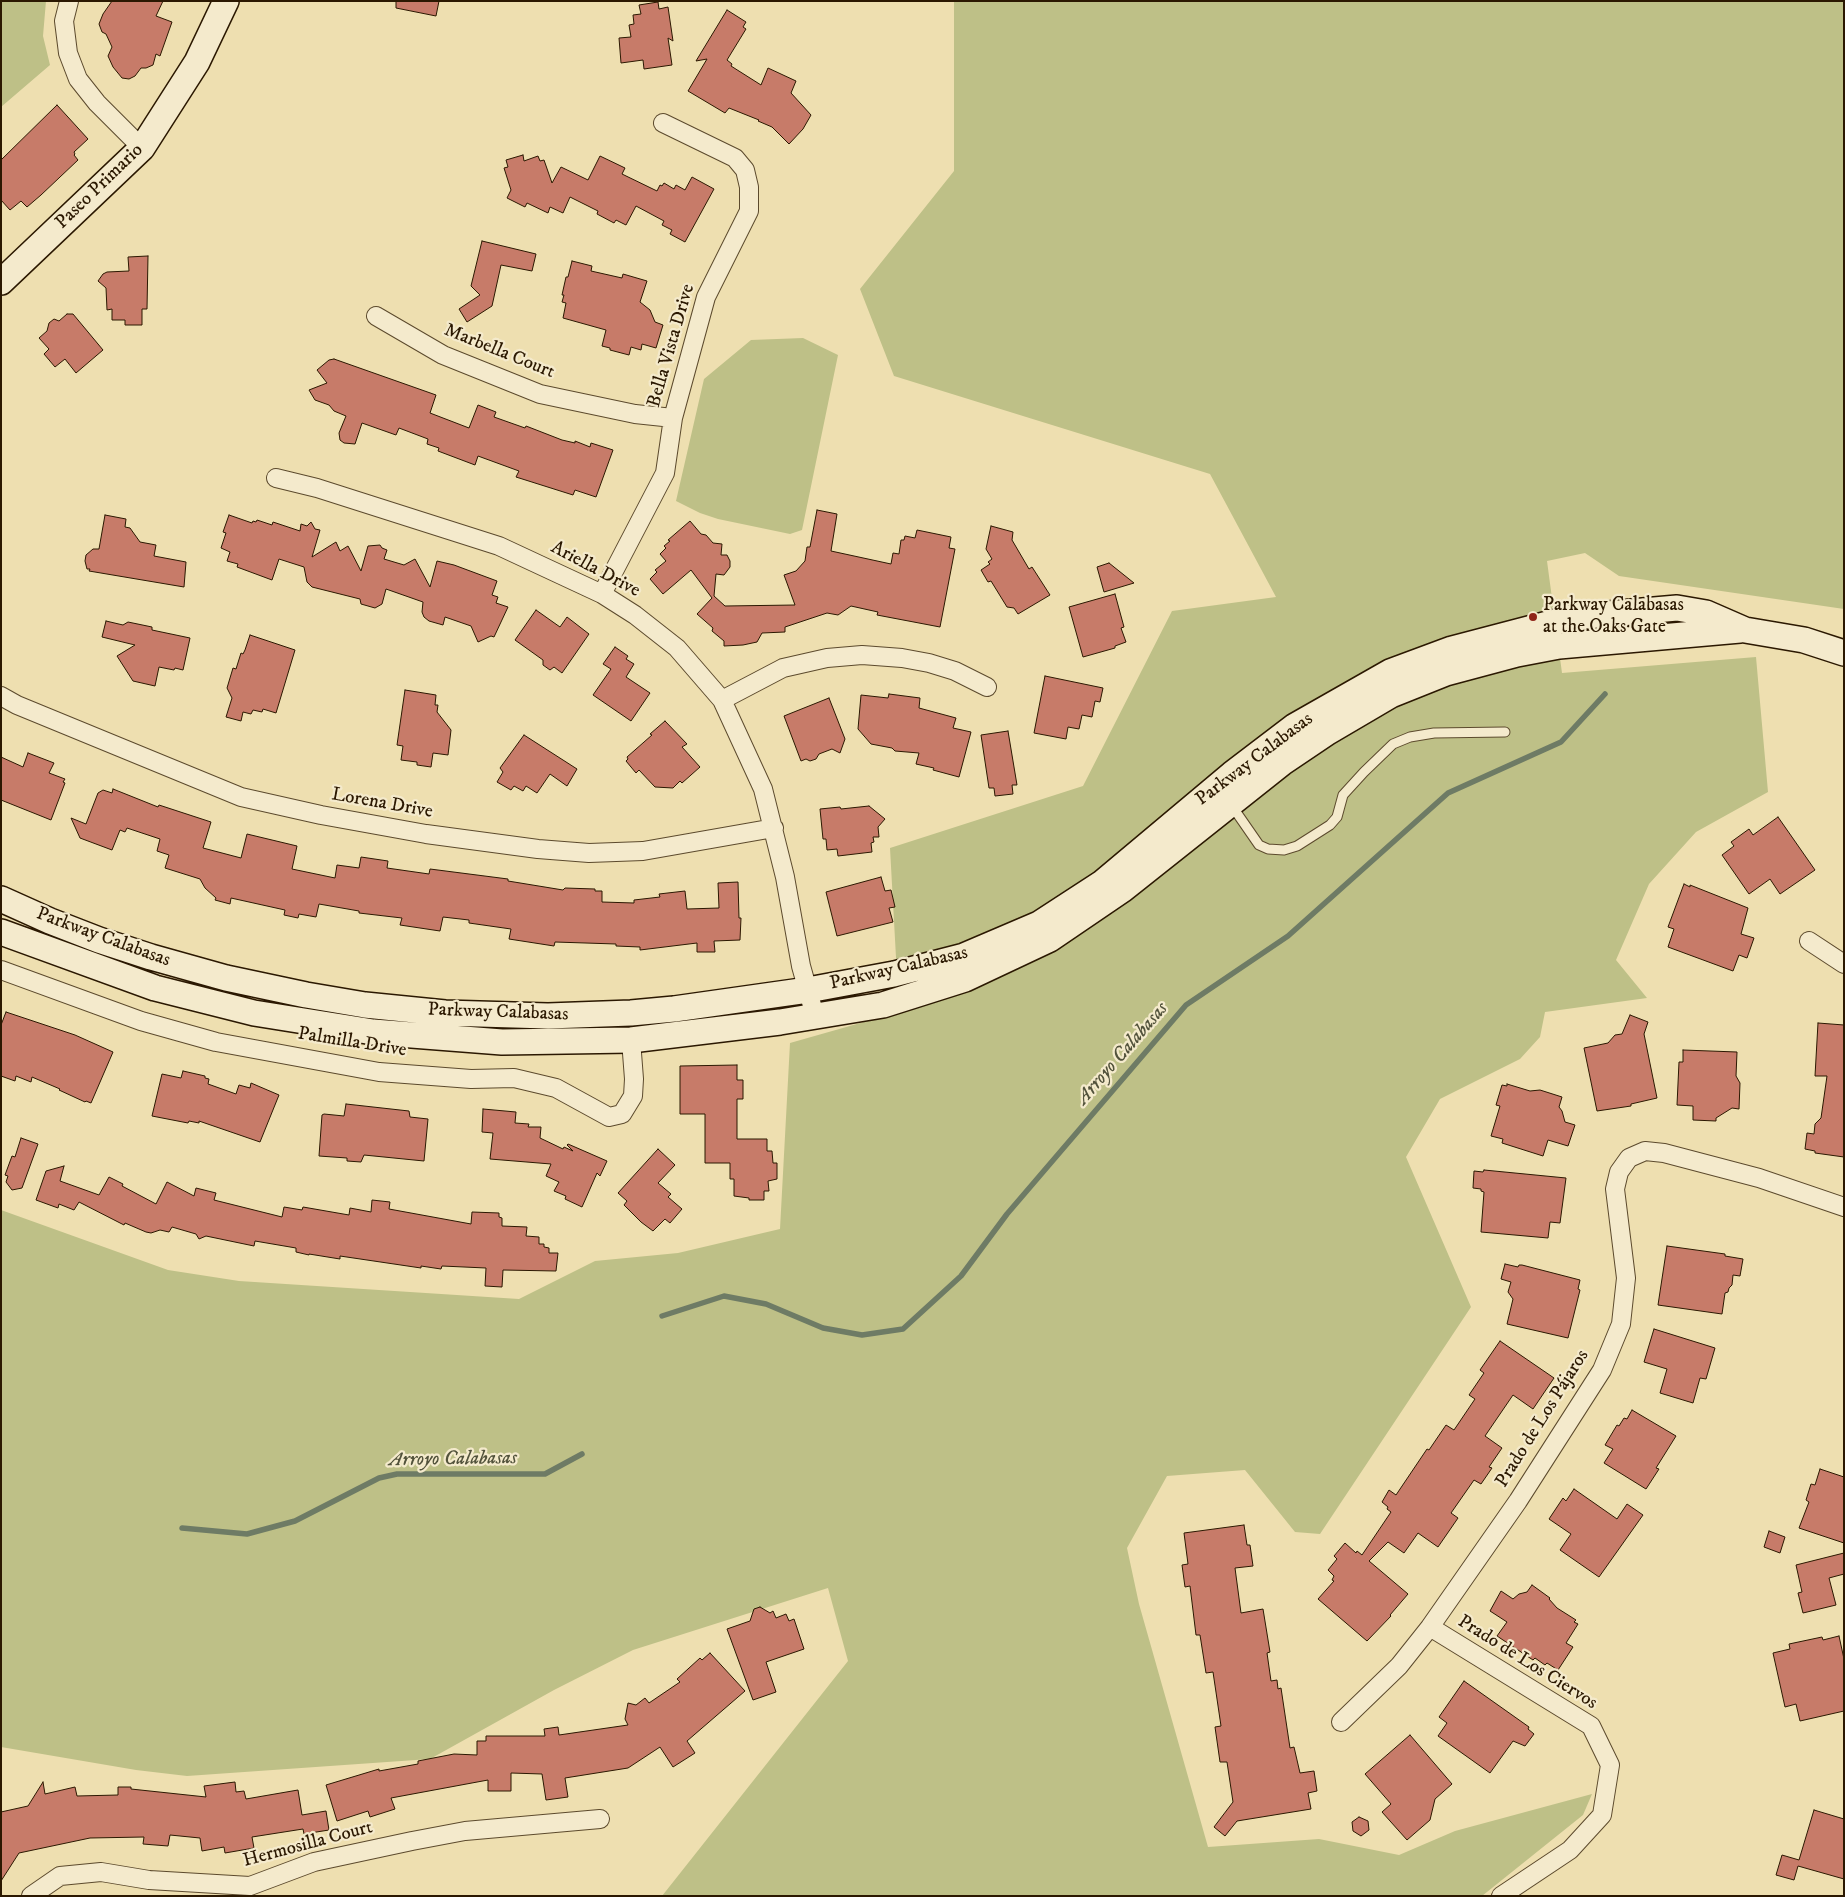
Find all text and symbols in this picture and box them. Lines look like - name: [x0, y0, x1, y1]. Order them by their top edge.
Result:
- street label: Paseo Primario: [51, 139, 149, 235]
- street label: Bella Vista Drive: [644, 282, 700, 410]
- street label: Marbella Court: [440, 320, 558, 384]
- street label: Ariella Drive: [546, 537, 644, 603]
- place label: Parkway Calabasas at the Oaks Gate: [1543, 595, 1684, 639]
- marker: Parkway Calabasas at the Oaks Gate: [1527, 611, 1539, 623]
- street label: Parkway Calabasas: [1192, 709, 1318, 811]
- street label: Lorena Drive: [330, 784, 434, 824]
- street label: Parkway Calabasas: [33, 903, 173, 973]
- street label: Parkway Calabasas: [828, 942, 970, 996]
- water label: Arroyo Calabasas: [1072, 998, 1174, 1110]
- street label: Parkway Calabasas: [427, 999, 569, 1027]
- street label: Palmilla Drive: [296, 1023, 408, 1063]
- street label: Prado de Los Pájaros: [1491, 1346, 1595, 1492]
- water label: Arroyo Calabasas: [389, 1447, 517, 1473]
- street label: Prado de Los Ciervos: [1453, 1611, 1601, 1715]
- street label: Hermosilla Court: [241, 1817, 375, 1873]

